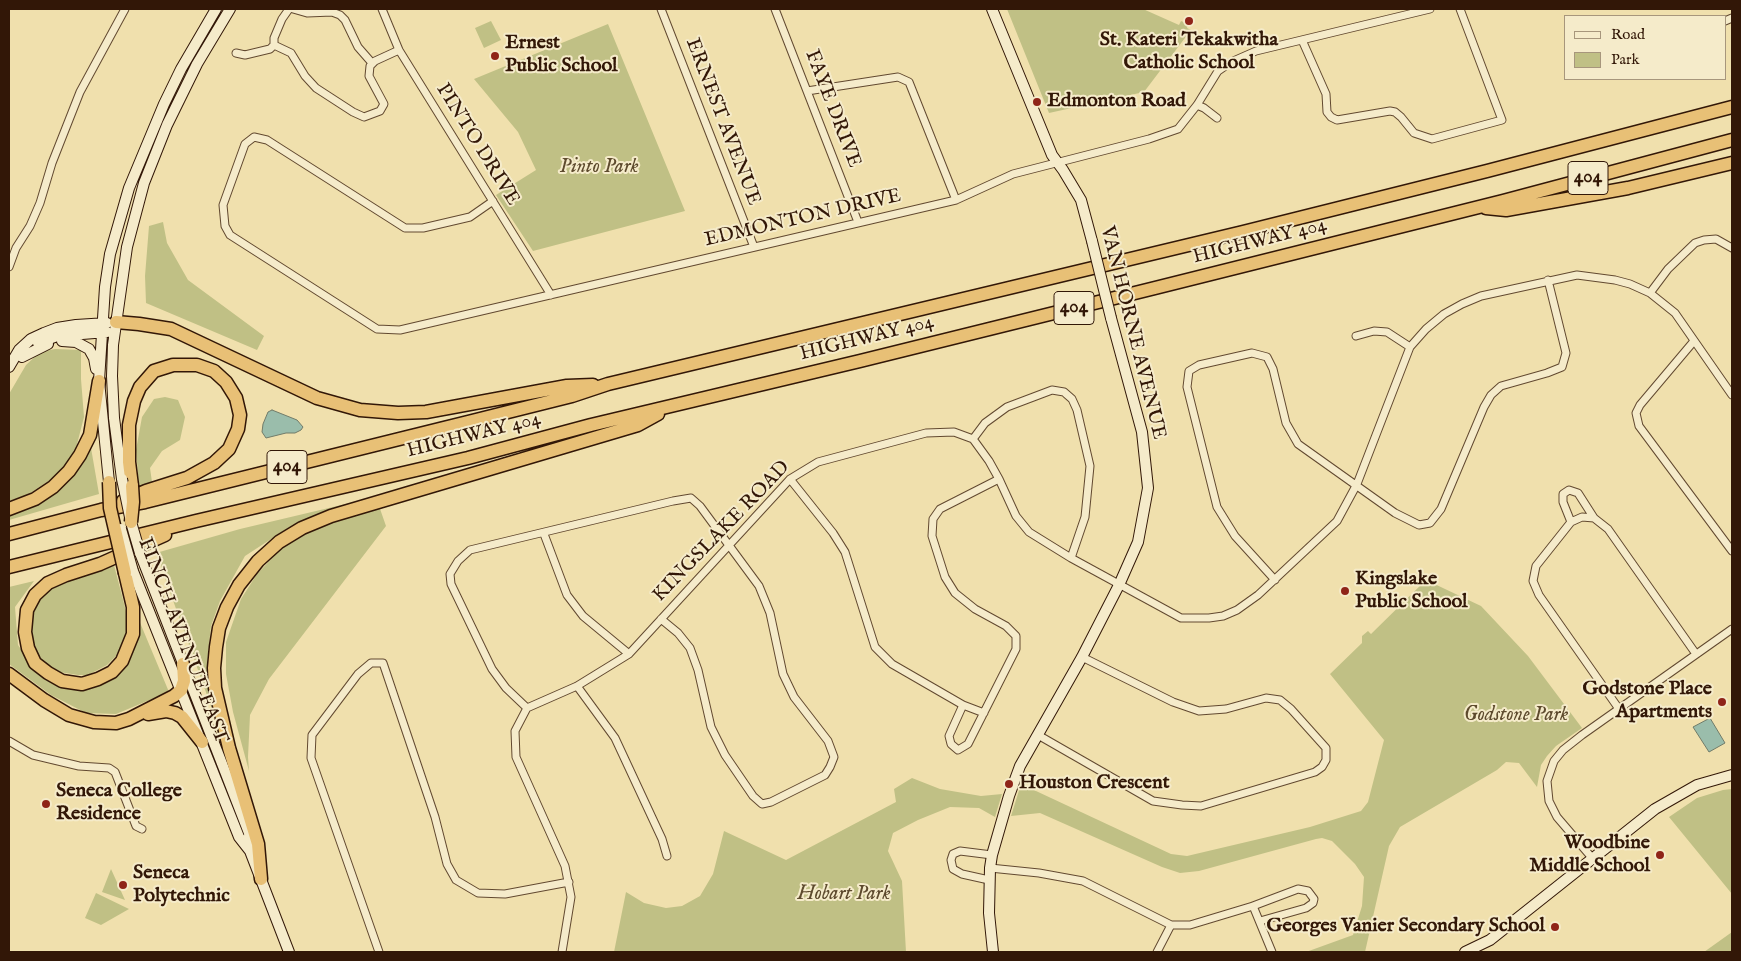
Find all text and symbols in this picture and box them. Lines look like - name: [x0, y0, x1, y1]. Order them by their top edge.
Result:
- marker: St. Kateri Tekakwitha Catholic School: [1183, 15, 1195, 27]
- legend: [1564, 15, 1726, 80]
- text: Road: [1611, 25, 1645, 44]
- place label: St. Kateri Tekakwitha Catholic School: [1100, 29, 1278, 76]
- place label: Ernest Public School: [505, 32, 618, 79]
- street label: ERNEST AVENUE: [679, 35, 765, 209]
- street label: FAYE DRIVE: [799, 47, 865, 171]
- marker: Ernest Public School: [489, 50, 501, 62]
- text: Park: [1611, 50, 1640, 69]
- street label: PINTO DRIVE: [430, 80, 524, 210]
- place label: Edmonton Road: [1047, 90, 1186, 114]
- marker: Edmonton Road: [1031, 96, 1043, 108]
- park label: Pinto Park: [559, 156, 639, 180]
- road number: 404: [1568, 162, 1608, 194]
- street label: EDMONTON DRIVE: [702, 185, 904, 253]
- street label: HIGHWAY 404: [1190, 214, 1330, 270]
- street label: VAN HORNE AVENUE: [1094, 224, 1170, 442]
- road number: 404: [1054, 292, 1094, 324]
- street label: HIGHWAY 404: [797, 311, 937, 367]
- street label: HIGHWAY 404: [404, 408, 544, 464]
- road number: 404: [267, 451, 307, 484]
- street label: KINGSLAKE ROAD: [648, 456, 796, 608]
- street label: FINCH AVENUE EAST: [132, 535, 232, 747]
- place label: Kingslake Public School: [1355, 568, 1468, 615]
- marker: Kingslake Public School: [1339, 585, 1351, 597]
- place label: Godstone Place Apartments: [1582, 678, 1712, 725]
- marker: Godstone Place Apartments: [1716, 696, 1728, 708]
- park label: Godstone Park: [1464, 704, 1568, 728]
- place label: Houston Crescent: [1019, 772, 1169, 796]
- marker: Houston Crescent: [1003, 778, 1015, 790]
- place label: Seneca College Residence: [56, 780, 182, 827]
- marker: Seneca College Residence: [40, 798, 52, 810]
- place label: Woodbine Middle School: [1529, 832, 1650, 879]
- marker: Woodbine Middle School: [1654, 849, 1666, 861]
- place label: Seneca Polytechnic: [133, 862, 230, 909]
- marker: Seneca Polytechnic: [117, 879, 129, 891]
- park label: Hobart Park: [798, 883, 890, 907]
- place label: Georges Vanier Secondary School: [1267, 915, 1545, 939]
- marker: Georges Vanier Secondary School: [1549, 921, 1561, 933]

